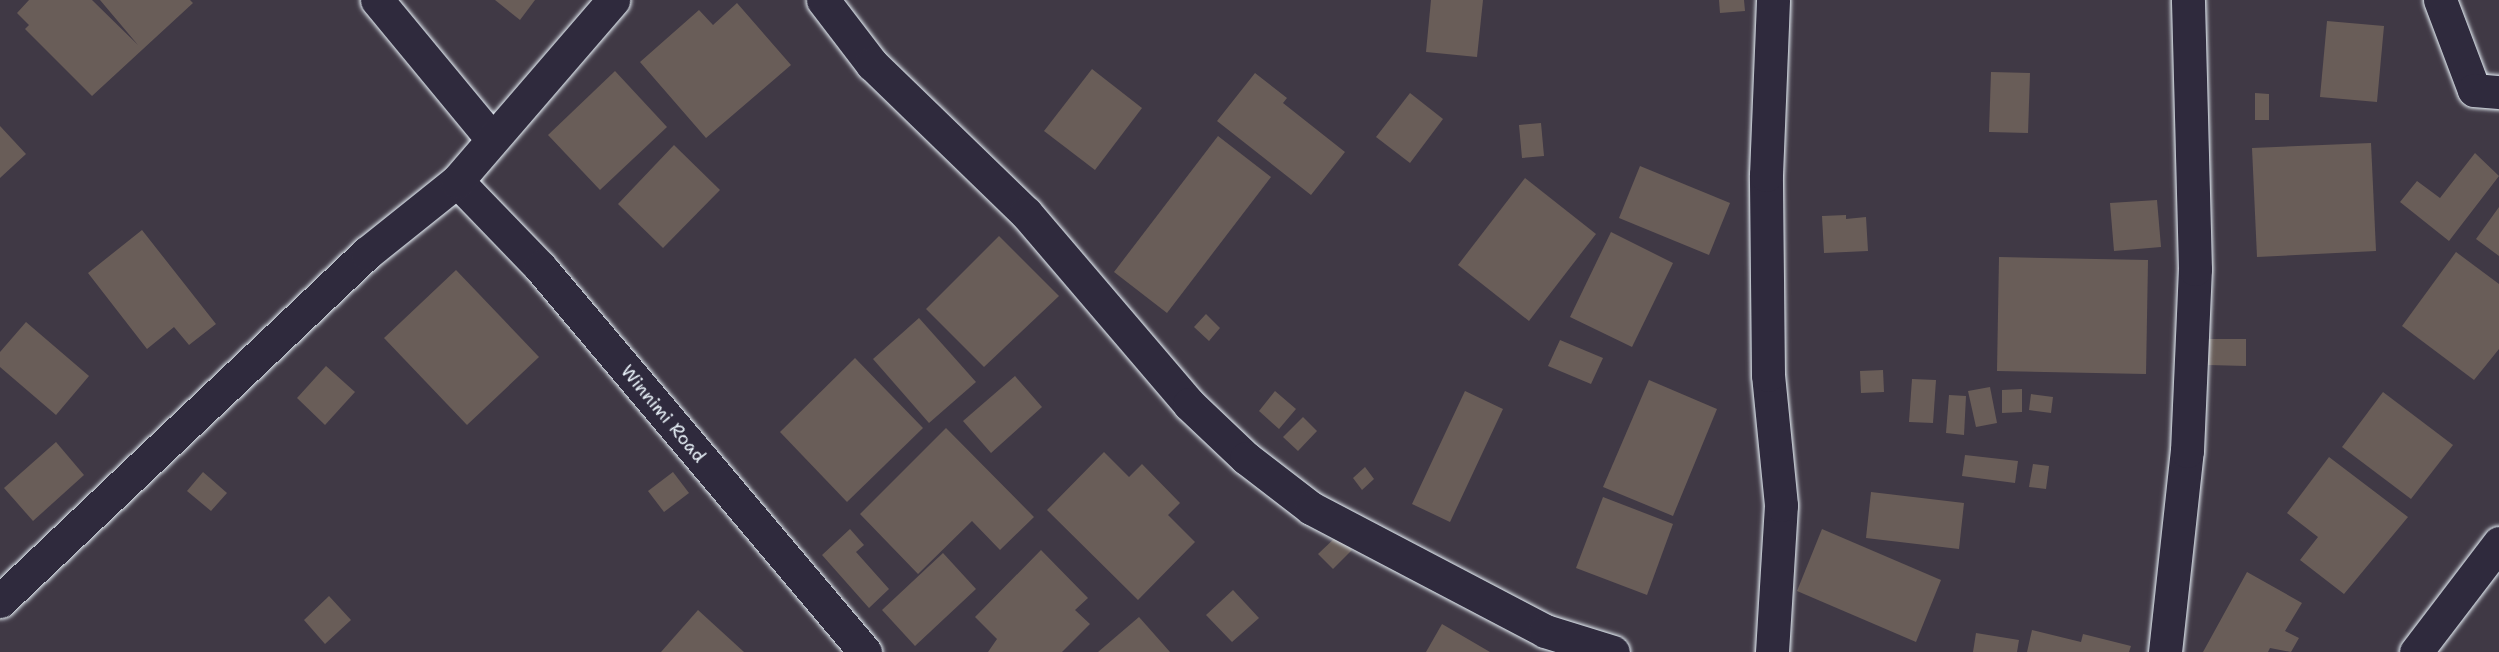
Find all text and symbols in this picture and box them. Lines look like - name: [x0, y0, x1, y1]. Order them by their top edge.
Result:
- street label: Winnimi Road: [616, 361, 710, 467]

